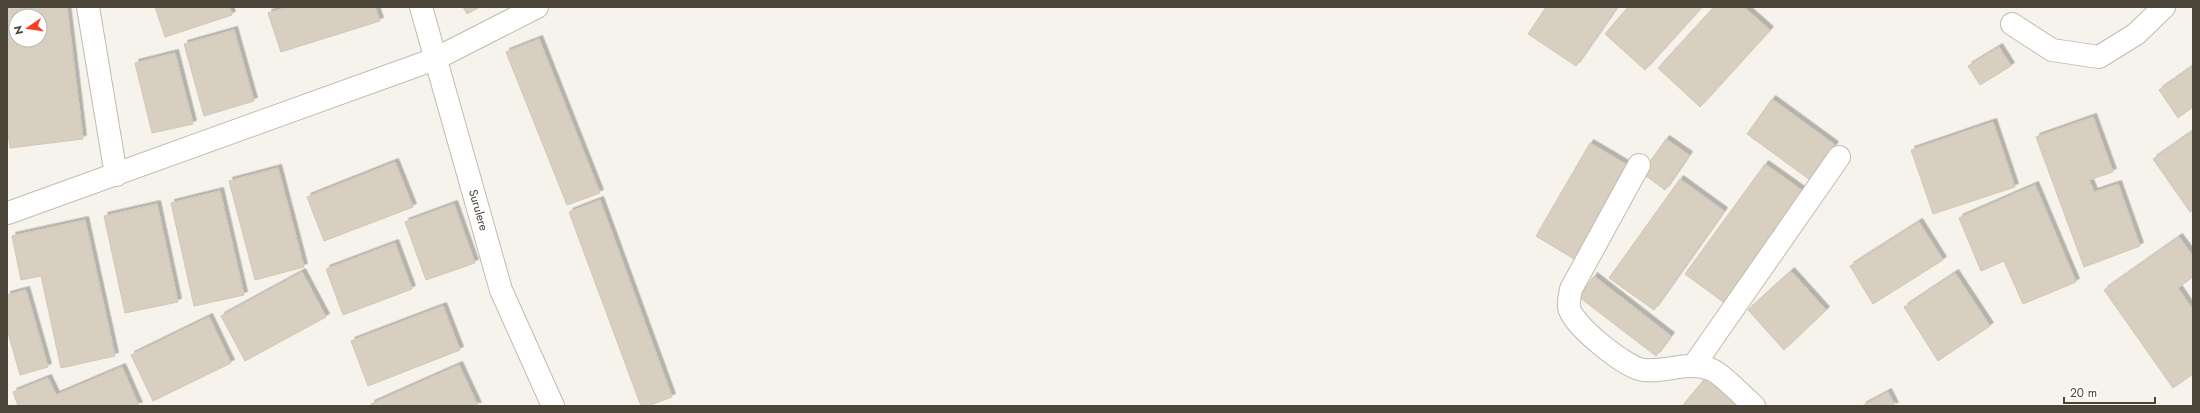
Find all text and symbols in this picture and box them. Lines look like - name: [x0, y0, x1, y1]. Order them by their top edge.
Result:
- north arrow: [8, 8, 48, 48]
- text: N: [9, 24, 27, 36]
- street label: Surulere: [464, 187, 493, 233]
- scale bar: [2064, 379, 2155, 405]
- text: 20 m: [2070, 384, 2097, 402]

